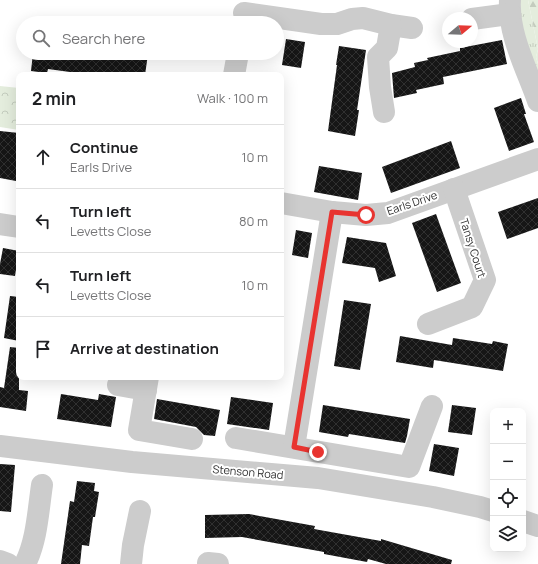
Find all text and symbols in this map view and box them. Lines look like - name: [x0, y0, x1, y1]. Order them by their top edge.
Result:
- north arrow: [442, 12, 478, 48]
- search box: [16, 16, 284, 60]
- icon: search: [30, 27, 52, 49]
- text: Search here: [62, 28, 145, 49]
- text: 2 min: [32, 87, 76, 110]
- text: Walk · 100 m: [197, 89, 268, 107]
- text: Continue: [70, 137, 138, 158]
- icon: ahead: [32, 146, 54, 168]
- text: 10 m: [241, 148, 268, 166]
- text: Earls Drive: [70, 158, 132, 176]
- street label: Earls Drive: [385, 187, 440, 218]
- text: Turn left: [70, 201, 132, 222]
- route start: [357, 206, 375, 224]
- icon: left: [32, 210, 54, 232]
- text: 80 m: [239, 212, 268, 230]
- street label: Tansy Court: [457, 216, 490, 279]
- text: Levetts Close: [70, 222, 151, 240]
- text: Turn left: [70, 265, 132, 286]
- icon: left: [32, 274, 54, 296]
- text: 10 m: [241, 276, 268, 294]
- text: Levetts Close: [70, 286, 151, 304]
- icon: arrive: [32, 338, 54, 360]
- text: Arrive at destination: [70, 338, 219, 359]
- map controls: [490, 408, 526, 552]
- button: +: [490, 408, 526, 444]
- route end: [309, 443, 327, 461]
- button: −: [490, 444, 526, 480]
- street label: Stenson Road: [212, 461, 284, 482]
- button: locate: [490, 480, 526, 516]
- button: layers: [490, 516, 526, 552]

